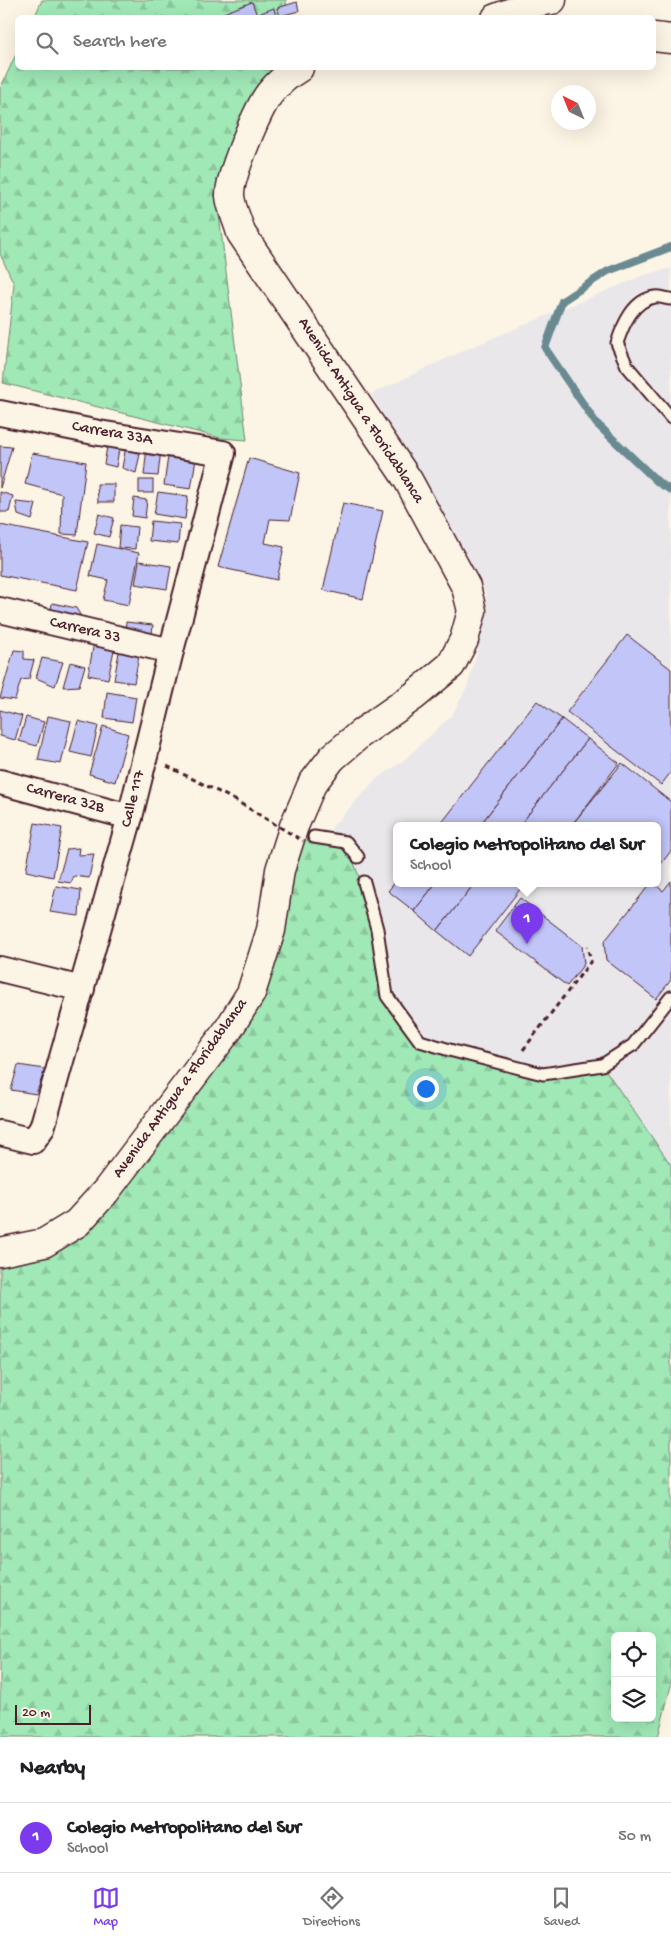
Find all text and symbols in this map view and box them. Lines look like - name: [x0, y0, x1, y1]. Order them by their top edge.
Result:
- search box: [15, 15, 656, 70]
- icon: search: [33, 29, 61, 57]
- text: Search here: [73, 31, 167, 54]
- north arrow: [551, 85, 596, 130]
- street label: Avenida Antigua a Floridablanca: [293, 315, 428, 508]
- street label: Carrera 33A: [70, 418, 155, 451]
- street label: Carrera 33: [48, 614, 122, 648]
- street label: Calle 117: [118, 768, 150, 829]
- street label: Carrera 32B: [24, 779, 107, 819]
- popup: [393, 822, 661, 887]
- text: Colegio Metropolitano del Sur: [410, 834, 644, 857]
- text: School: [410, 857, 452, 876]
- pin: 1: [511, 903, 543, 944]
- street label: Avenida Antigua a Floridablanca: [110, 995, 253, 1182]
- your location: [413, 1076, 439, 1102]
- map controls: [611, 1632, 656, 1722]
- button: locate: [611, 1632, 656, 1677]
- button: layers: [611, 1677, 656, 1722]
- scale bar: [15, 1702, 91, 1725]
- text: 20 m: [22, 1705, 50, 1722]
- text: Nearby: [20, 1757, 85, 1782]
- text: Colegio Metropolitano del Sur: [67, 1817, 301, 1840]
- text: 1: [33, 1828, 39, 1847]
- text: 50 m: [618, 1828, 651, 1847]
- text: School: [67, 1840, 109, 1859]
- tab: Map: [92, 1884, 120, 1931]
- tab: Directions: [303, 1884, 360, 1931]
- tab: Saved: [543, 1884, 579, 1931]

